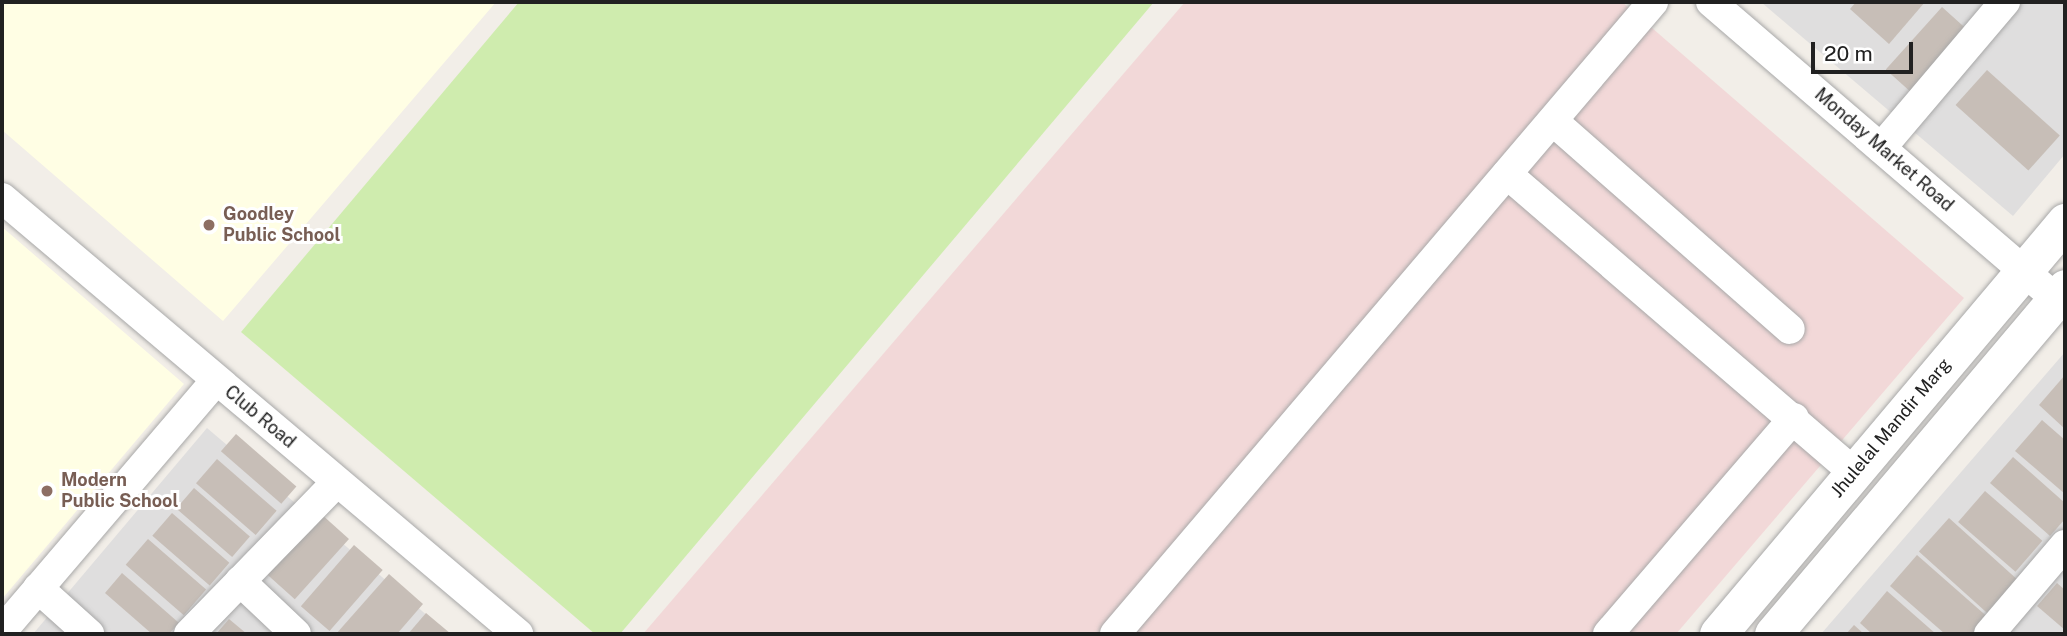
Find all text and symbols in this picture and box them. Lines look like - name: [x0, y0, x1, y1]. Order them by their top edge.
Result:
- scale bar: [1815, 28, 1916, 72]
- text: 20 m: [1824, 41, 1873, 66]
- street label: Monday Market Road: [1810, 84, 1958, 216]
- place label: Goodley Public School: [223, 204, 340, 246]
- marker: Goodley Public School: [201, 217, 217, 233]
- street label: Jhulelal Mandir Marg: [1826, 354, 1956, 502]
- street label: Club Road: [220, 381, 300, 453]
- place label: Modern Public School: [61, 470, 178, 512]
- marker: Modern Public School: [39, 483, 55, 499]

